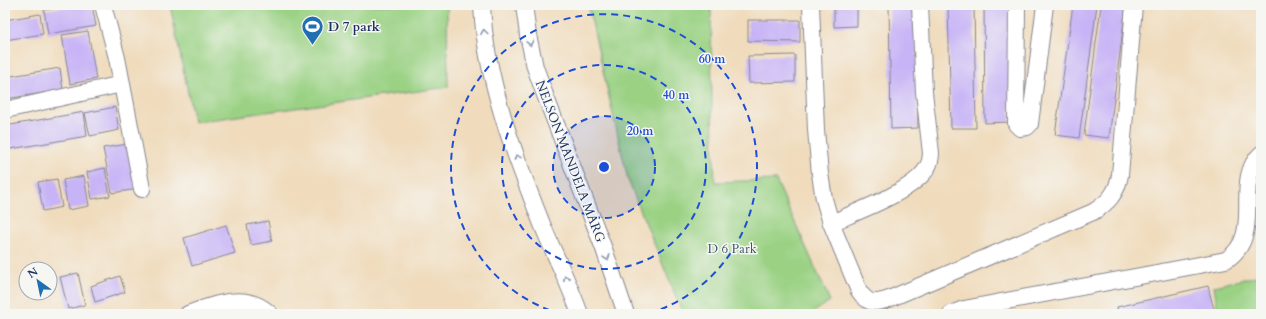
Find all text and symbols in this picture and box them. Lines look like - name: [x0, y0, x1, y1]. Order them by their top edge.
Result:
- sports icon: D 7 park: [300, 13, 326, 46]
- place label: D 7 park: [328, 18, 381, 36]
- one-way arrow: [480, 29, 489, 35]
- one-way arrow: [525, 40, 534, 47]
- text: 60 m: [699, 51, 726, 67]
- street label: NELSON MANDELA MARG: [531, 78, 609, 245]
- text: 40 m: [663, 87, 690, 103]
- text: 20 m: [627, 123, 654, 139]
- one-way arrow: [514, 154, 522, 161]
- centre of rings: [597, 160, 611, 174]
- park label: D 6 Park: [707, 240, 757, 258]
- one-way arrow: [602, 254, 611, 261]
- north arrow: [18, 261, 58, 301]
- text: N: [25, 264, 41, 282]
- one-way arrow: [563, 274, 571, 282]

